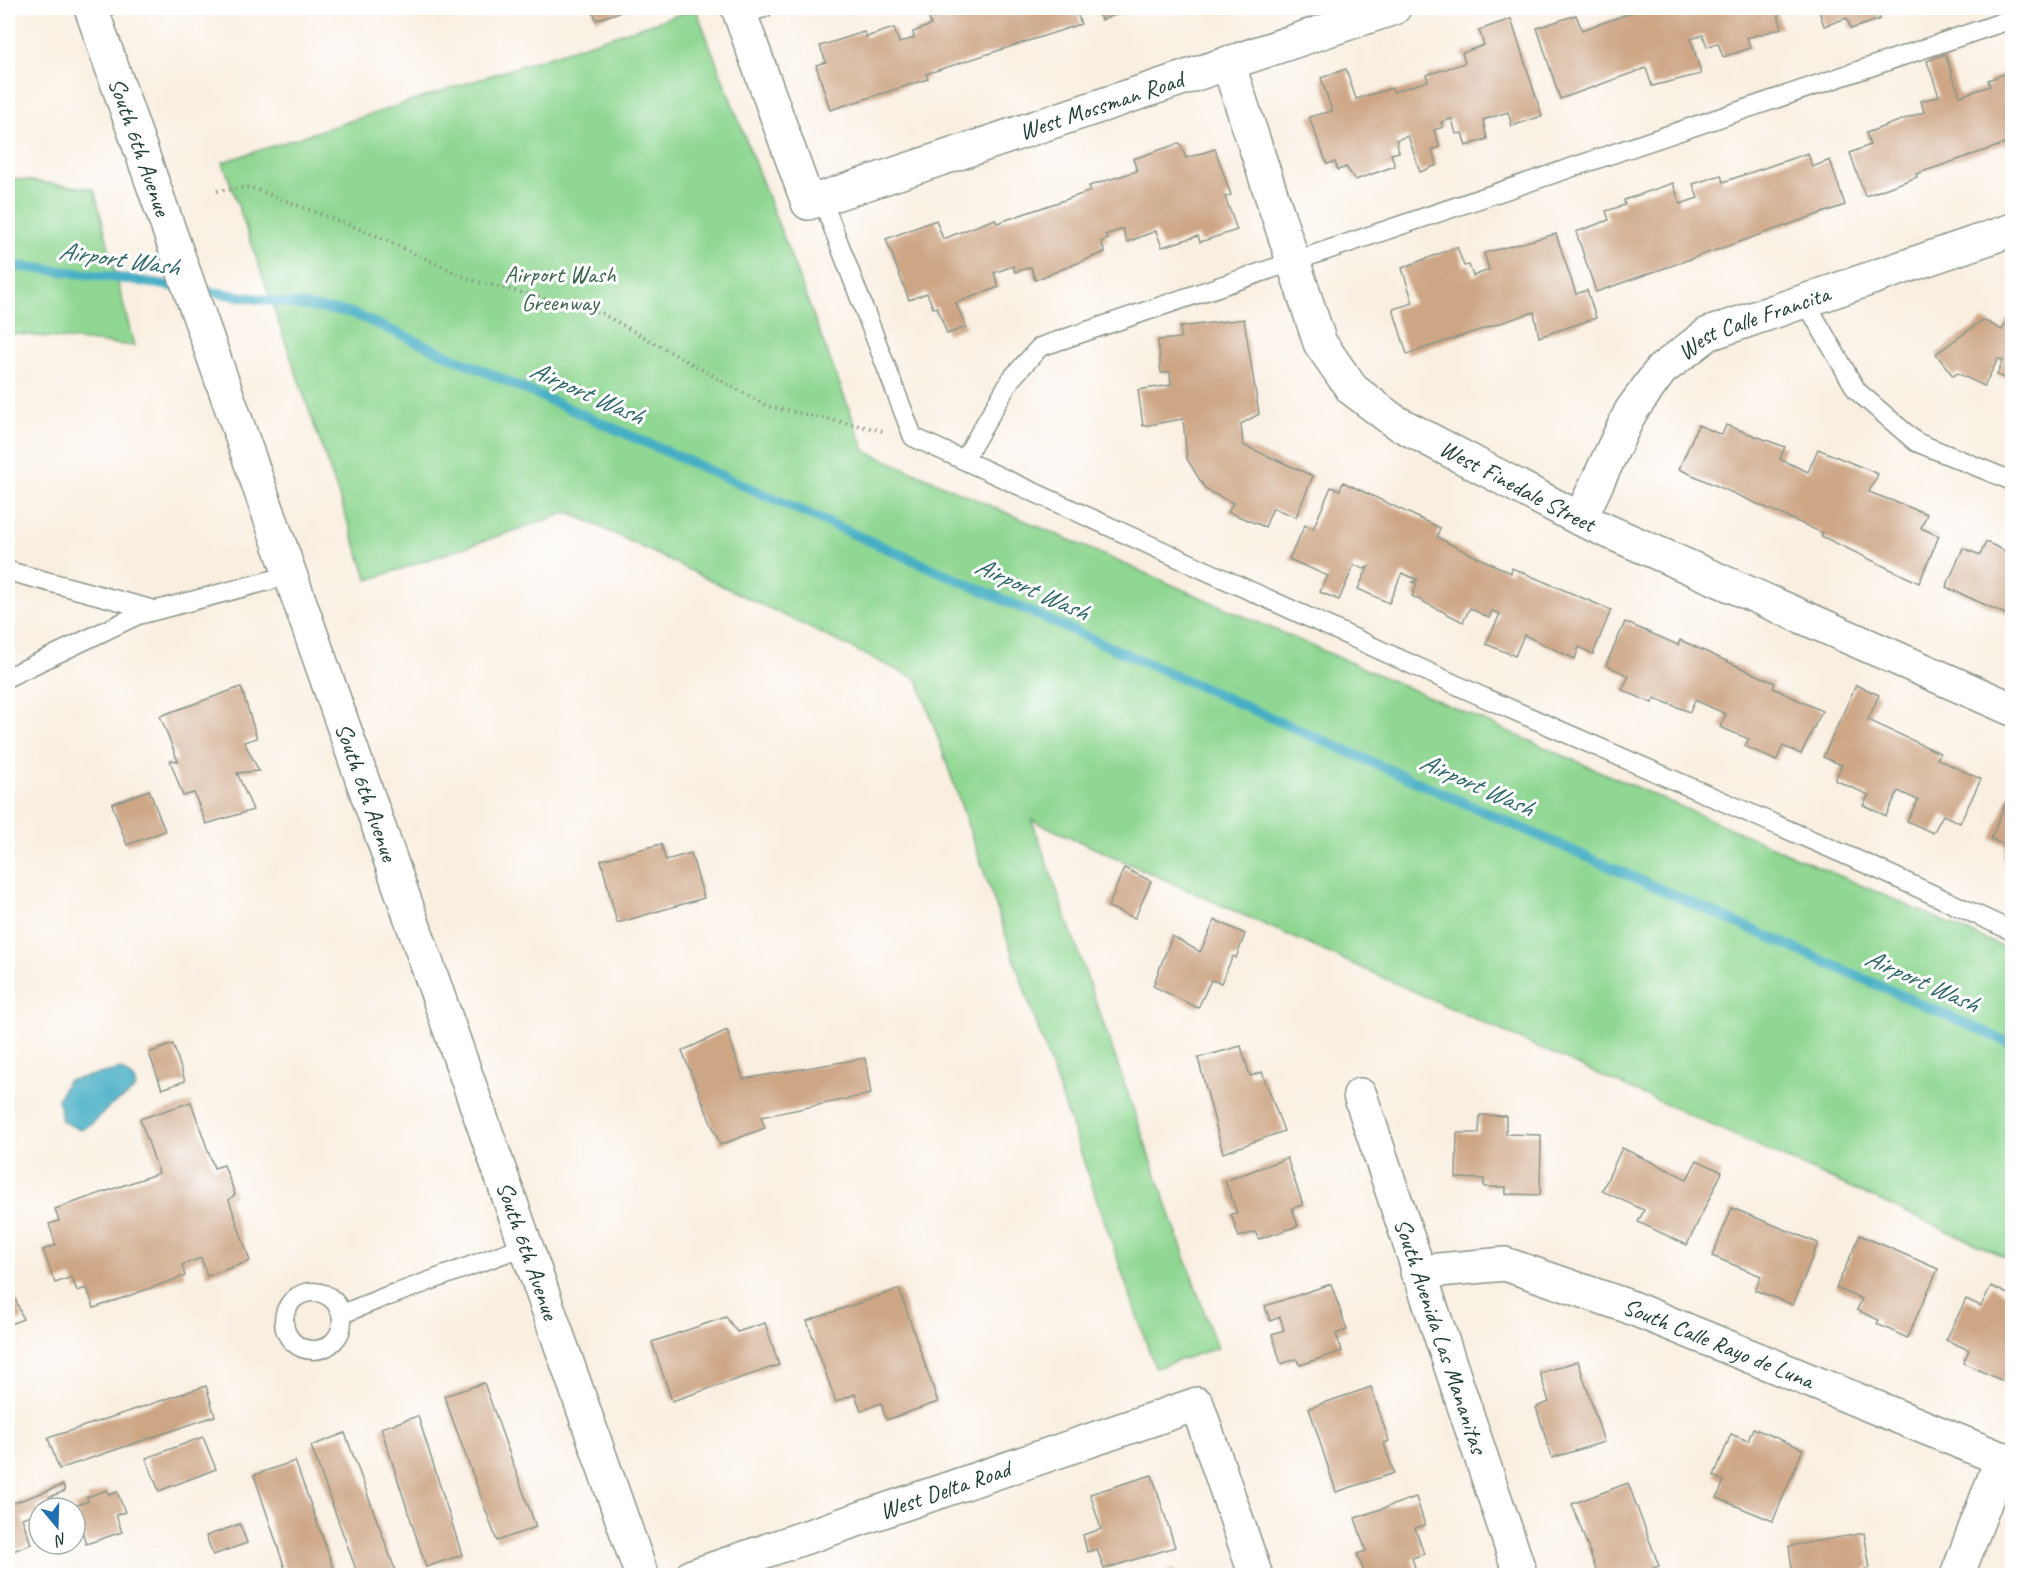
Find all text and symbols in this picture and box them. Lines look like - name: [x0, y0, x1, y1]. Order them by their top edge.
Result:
- street label: West Mossman Road: [1015, 63, 1190, 147]
- street label: South 6th Avenue: [102, 74, 179, 222]
- water label: Airport Wash: [57, 234, 183, 284]
- park label: Airport Wash Greenway: [504, 259, 617, 317]
- street label: West Calle Francita: [1672, 278, 1835, 367]
- water label: Airport Wash: [525, 353, 651, 433]
- street label: West Finedale Street: [1435, 433, 1601, 539]
- water label: Airport Wash: [970, 549, 1096, 629]
- street label: South 6th Avenue: [328, 719, 405, 867]
- water label: Airport Wash: [1415, 745, 1541, 825]
- water label: Airport Wash: [1860, 941, 1986, 1021]
- street label: South 6th Avenue: [490, 1177, 566, 1326]
- street label: South Avenida Las Mananitas: [1387, 1215, 1495, 1460]
- street label: South Calle Rayo de Luna: [1619, 1291, 1820, 1396]
- street label: West Delta Road: [876, 1453, 1017, 1526]
- north arrow: [27, 1496, 87, 1556]
- text: N: [51, 1528, 69, 1551]

